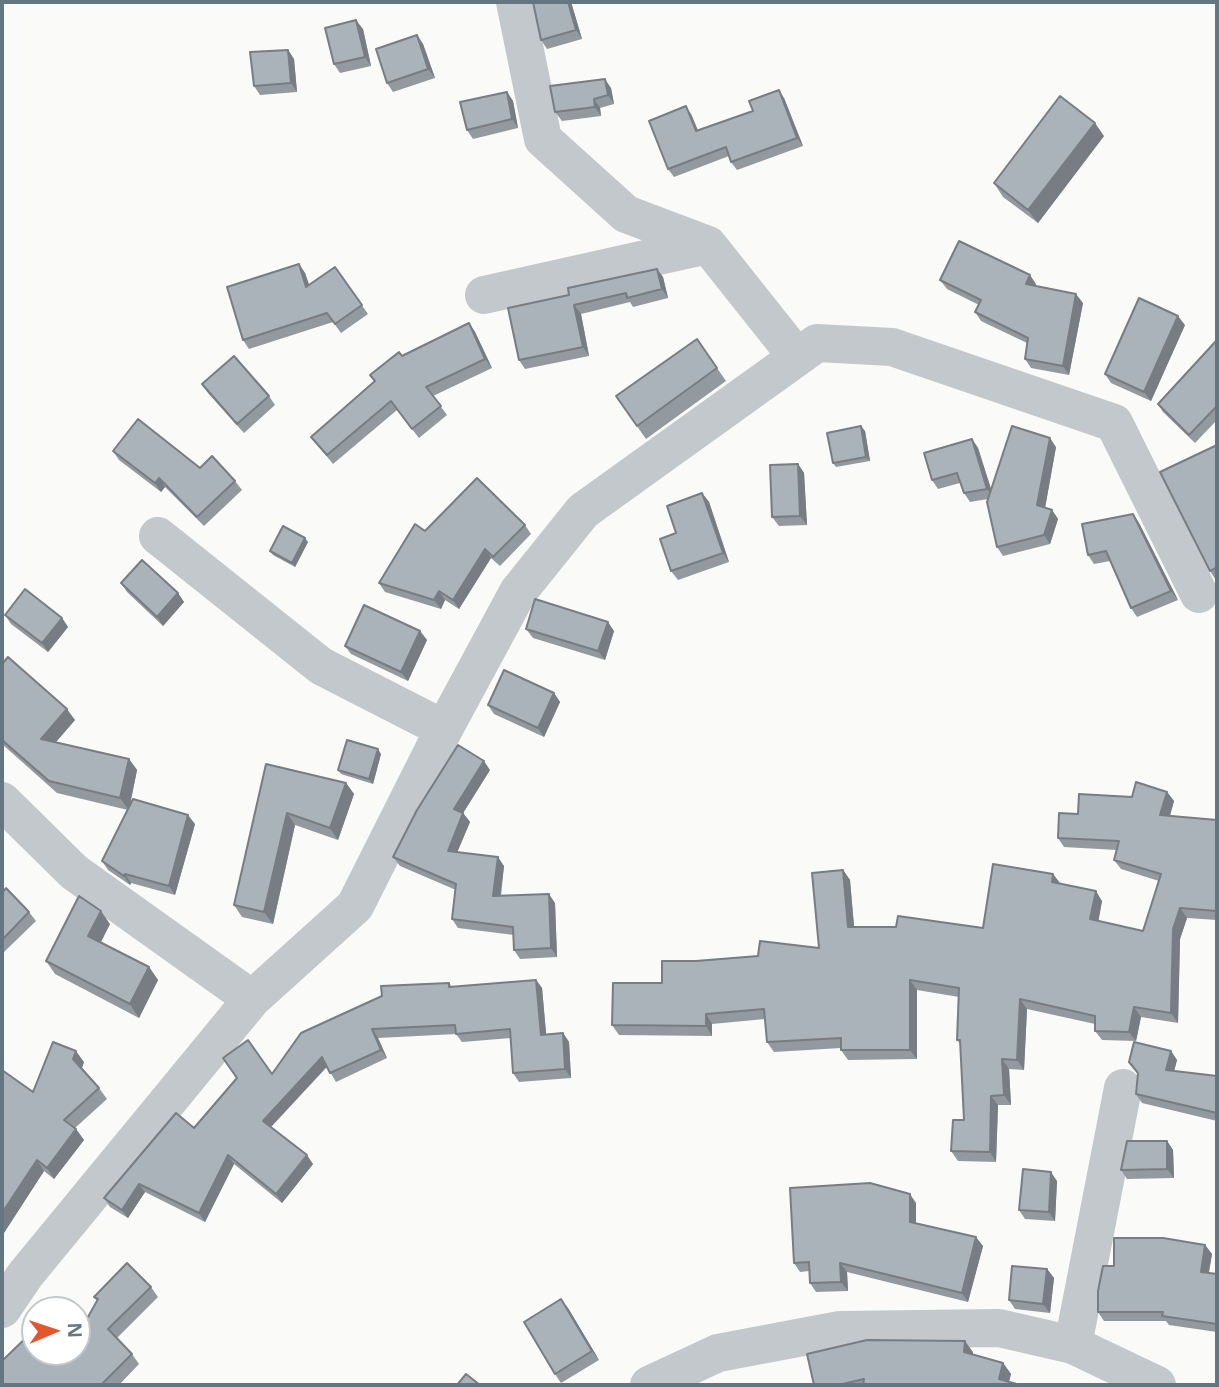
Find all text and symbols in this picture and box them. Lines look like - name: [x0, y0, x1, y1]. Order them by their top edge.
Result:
- north arrow: [21, 1296, 91, 1366]
- text: N: [62, 1322, 88, 1339]

